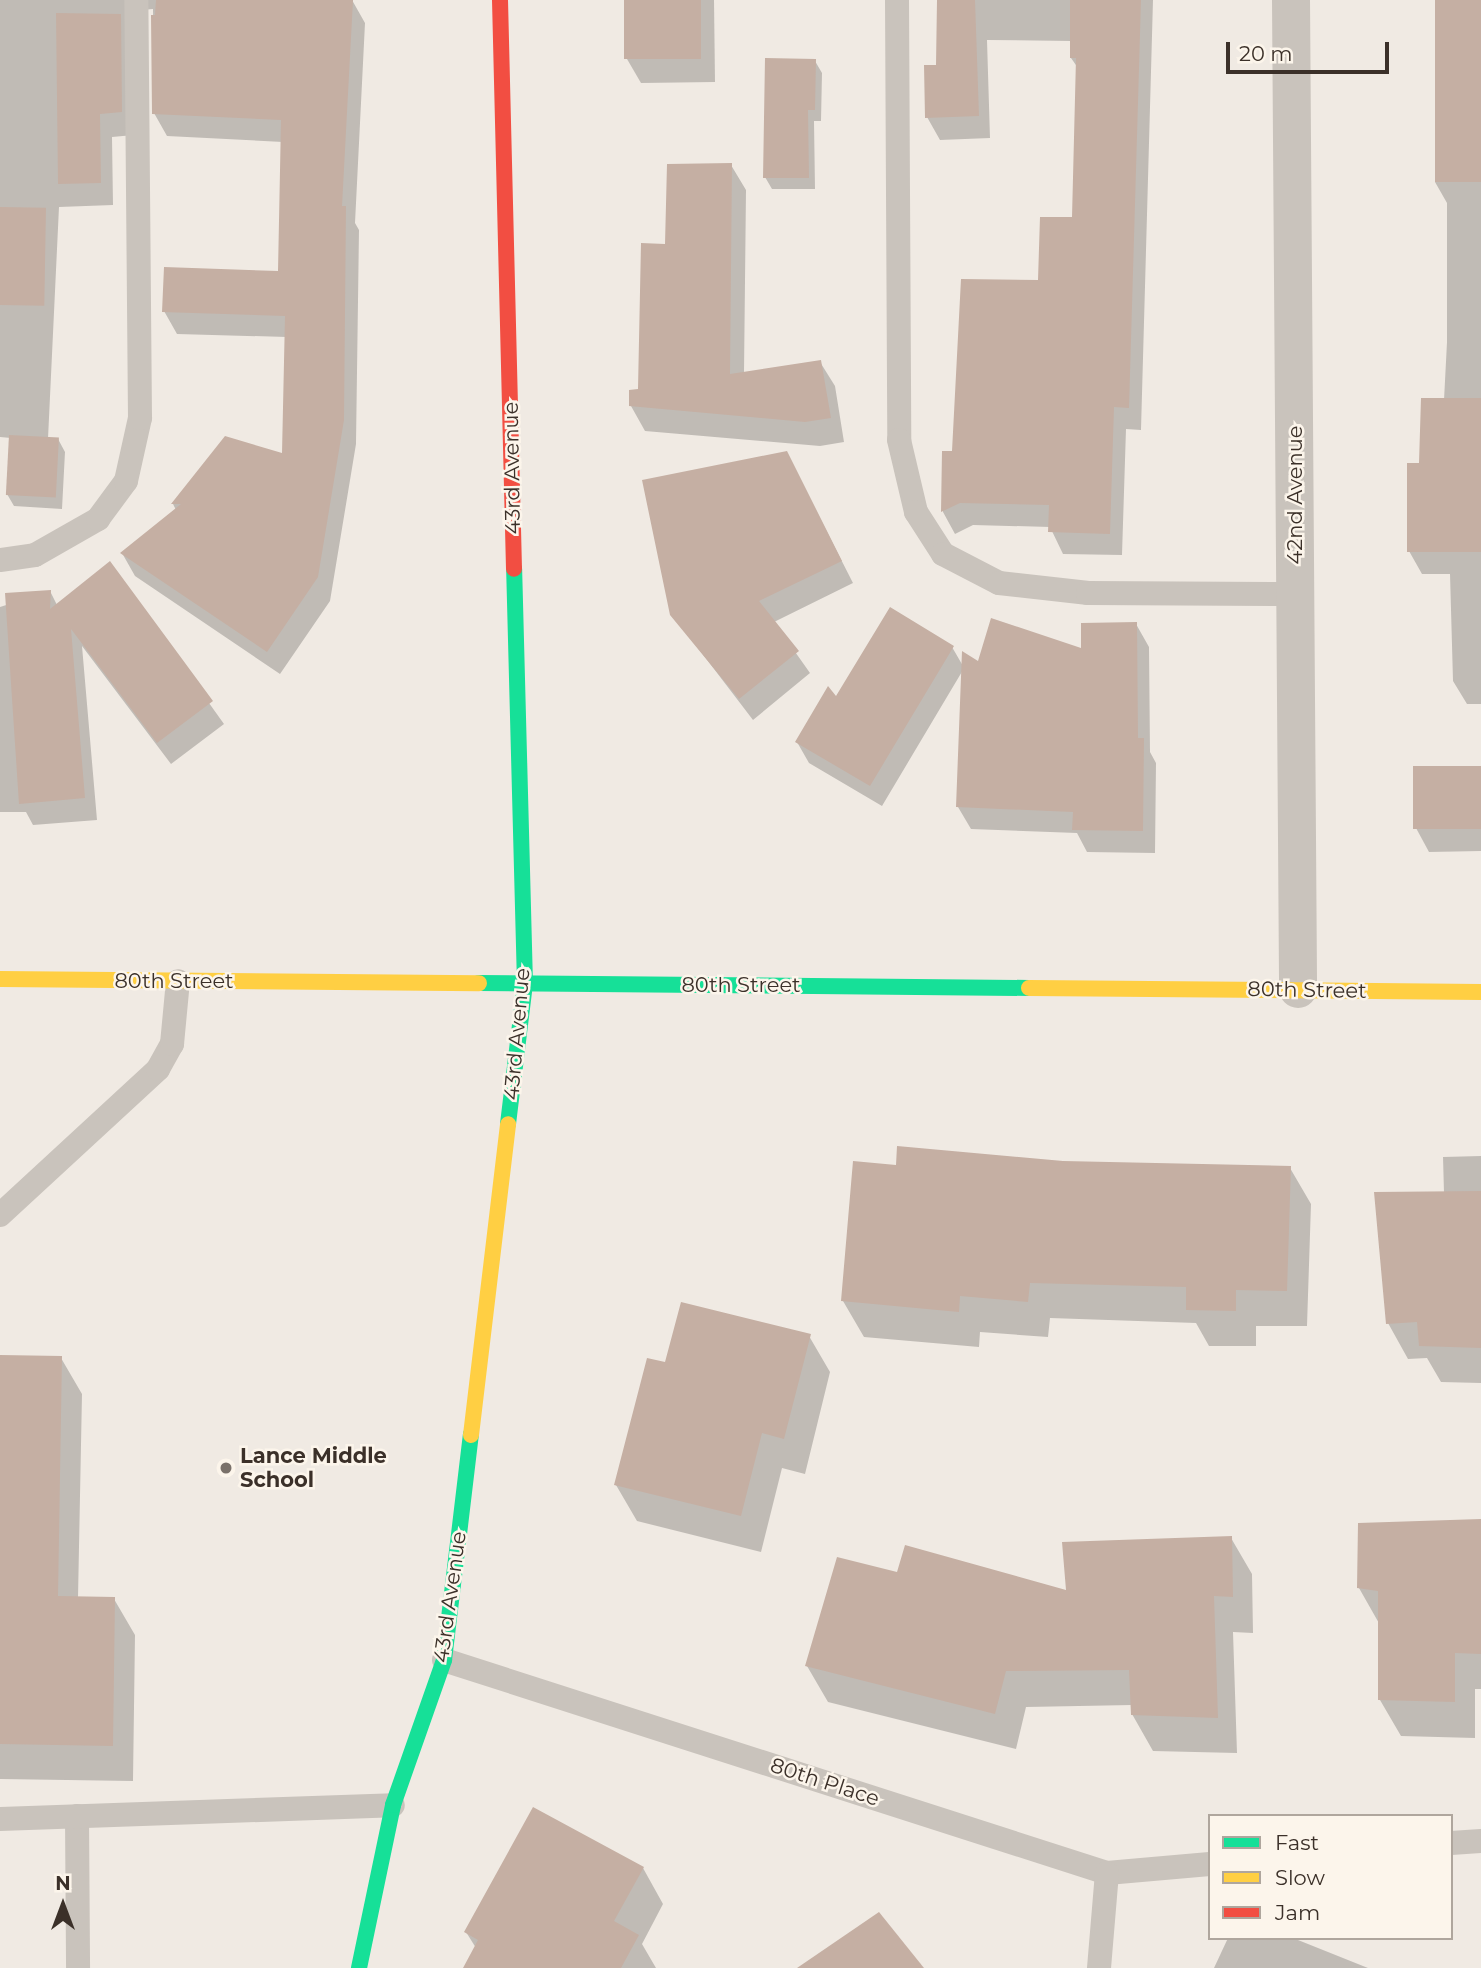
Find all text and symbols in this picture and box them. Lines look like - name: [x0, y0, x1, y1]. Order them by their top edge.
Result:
- scale bar: [1229, 28, 1392, 72]
- text: 20 m: [1239, 41, 1293, 66]
- street label: 43rd Avenue: [498, 402, 526, 534]
- street label: 42nd Avenue: [1282, 426, 1308, 564]
- street label: 43rd Avenue: [499, 967, 535, 1101]
- street label: 80th Street: [114, 968, 234, 994]
- street label: 80th Street: [681, 972, 801, 998]
- street label: 80th Street: [1247, 976, 1367, 1004]
- place label: Lance Middle School: [240, 1443, 387, 1493]
- marker: Lance Middle School: [218, 1460, 234, 1476]
- street label: 43rd Avenue: [428, 1530, 472, 1664]
- street label: 80th Place: [767, 1753, 883, 1811]
- legend: [1208, 1814, 1453, 1940]
- text: Fast: [1275, 1830, 1319, 1855]
- text: Slow: [1275, 1865, 1325, 1890]
- north arrow: [28, 1870, 98, 1940]
- text: N: [55, 1872, 71, 1895]
- text: Jam: [1275, 1900, 1320, 1925]

